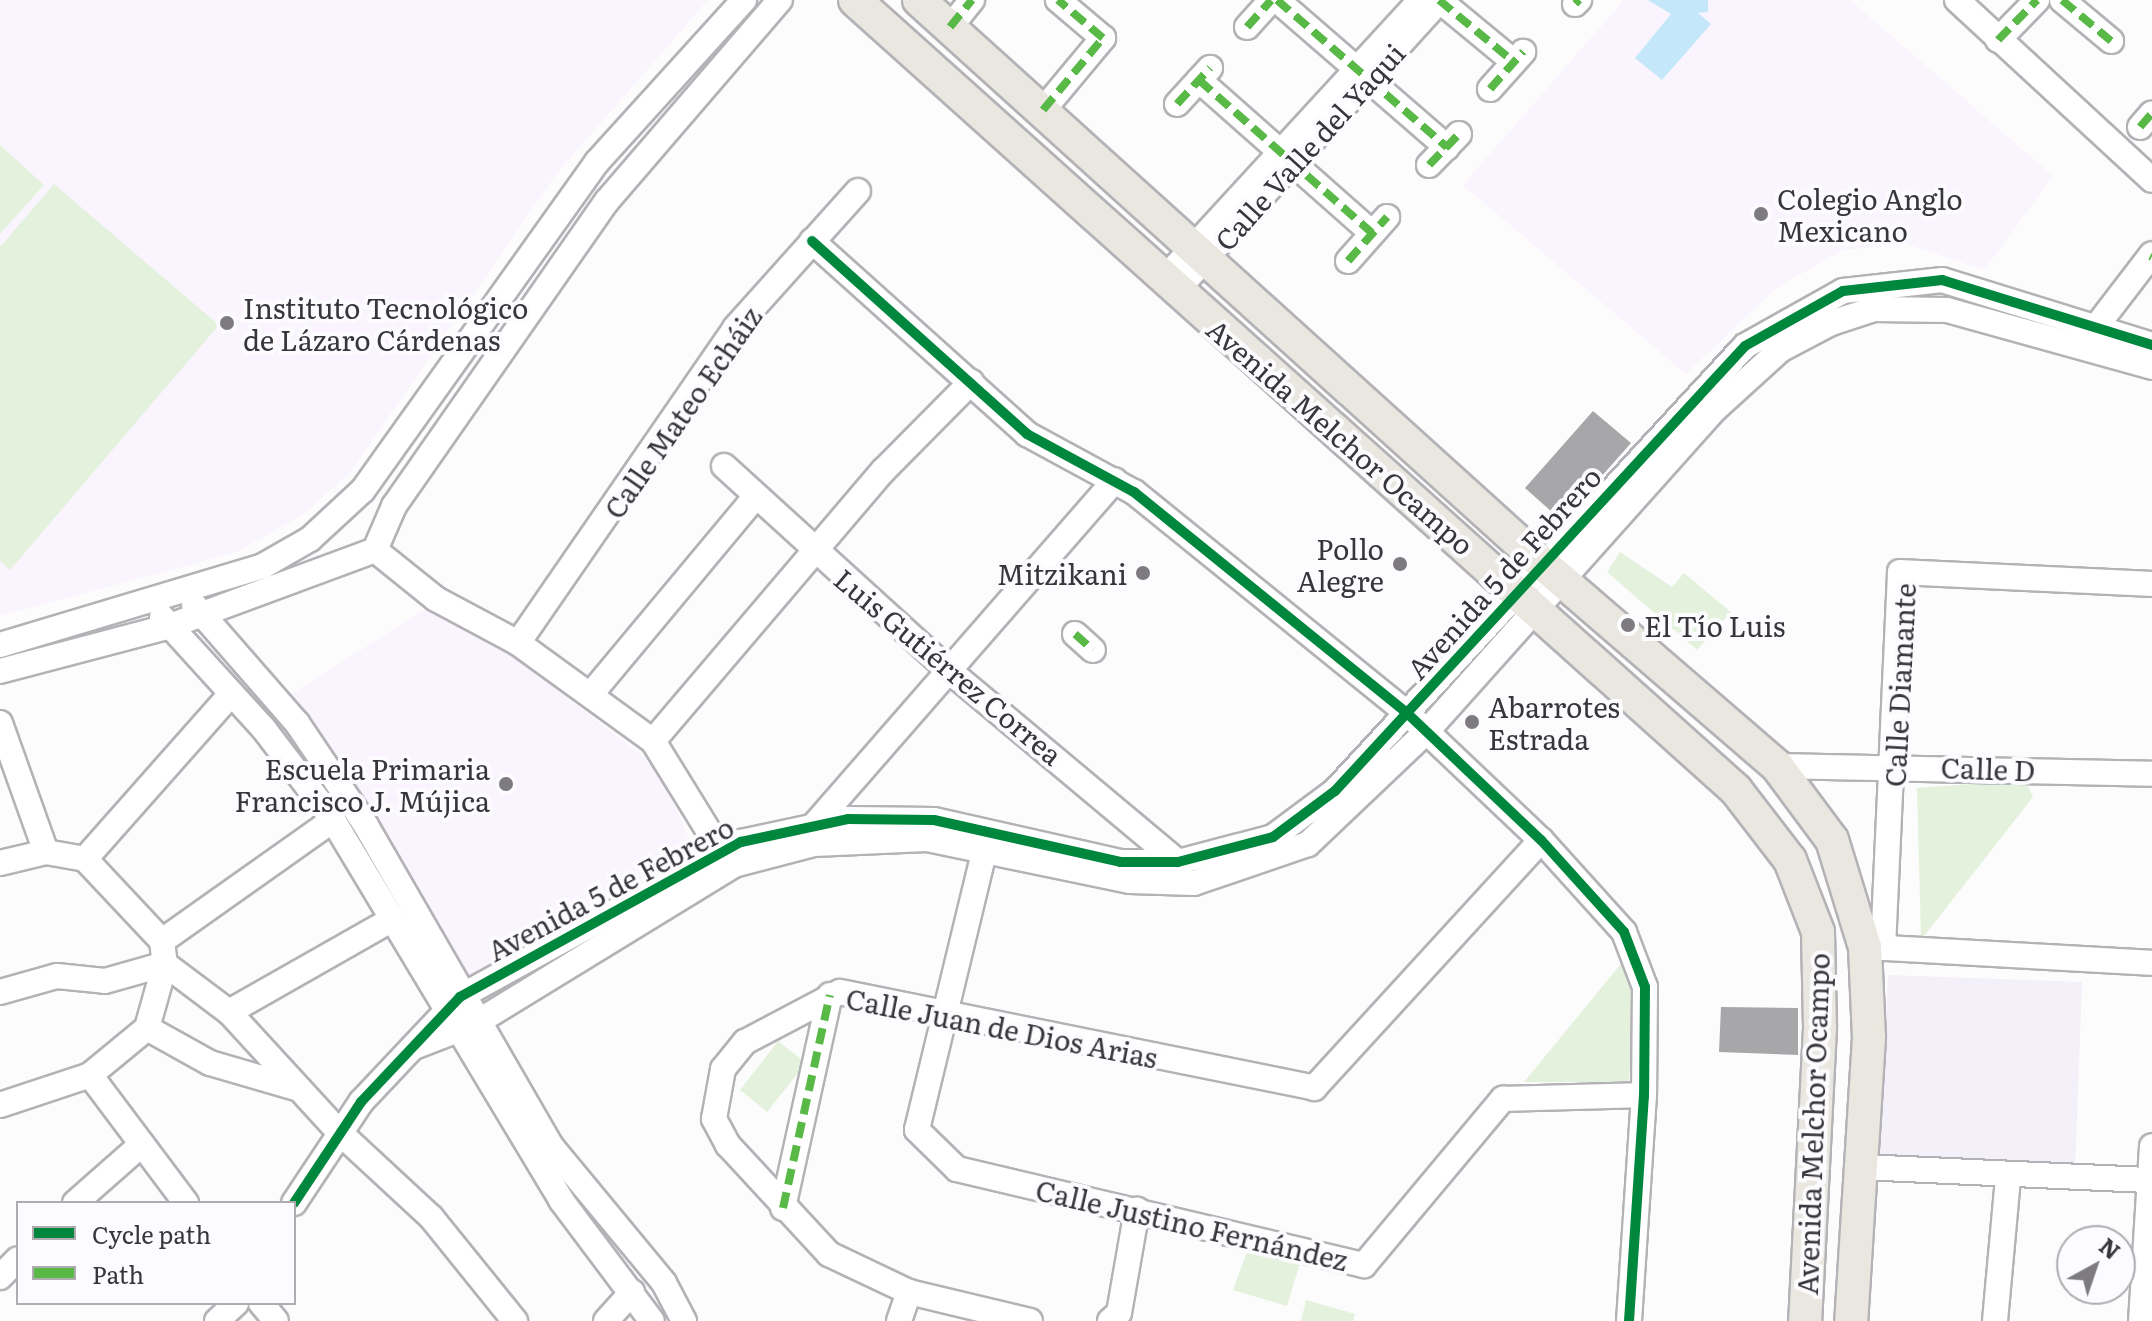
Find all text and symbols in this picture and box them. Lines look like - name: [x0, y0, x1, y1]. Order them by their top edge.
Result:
- street label: Calle Valle del Yaqui: [1207, 35, 1411, 257]
- place label: Colegio Anglo Mexicano: [1777, 181, 1963, 247]
- marker: Colegio Anglo Mexicano: [1752, 205, 1770, 223]
- place label: Instituto Tecnológico de Lázaro Cárdenas: [243, 290, 528, 356]
- street label: Calle Mateo Echáiz: [596, 300, 768, 524]
- street label: Avenida Melchor Ocampo: [1201, 311, 1481, 561]
- marker: Instituto Tecnológico de Lázaro Cárdenas: [218, 314, 236, 332]
- street label: Avenida 5 de Febrero: [1399, 459, 1607, 685]
- place label: Pollo Alegre: [1297, 531, 1384, 597]
- marker: Pollo Alegre: [1391, 555, 1409, 573]
- place label: Mitzikani: [997, 556, 1127, 590]
- street label: Luis Gutiérrez Correa: [828, 561, 1070, 771]
- marker: Mitzikani: [1134, 564, 1152, 582]
- street label: Calle Diamante: [1877, 582, 1921, 788]
- place label: El Tío Luis: [1644, 608, 1785, 642]
- marker: El Tío Luis: [1619, 616, 1637, 634]
- place label: Abarrotes Estrada: [1488, 689, 1620, 755]
- marker: Abarrotes Estrada: [1463, 713, 1481, 731]
- street label: Calle D: [1940, 750, 2036, 786]
- place label: Escuela Primaria Francisco J. Mújica: [234, 751, 490, 817]
- marker: Escuela Primaria Francisco J. Mújica: [497, 775, 515, 793]
- street label: Avenida 5 de Febrero: [481, 809, 739, 967]
- street label: Avenida Melchor Ocampo: [1789, 952, 1835, 1296]
- street label: Calle Juan de Dios Arias: [843, 980, 1161, 1074]
- street label: Calle Justino Fernández: [1033, 1172, 1351, 1276]
- legend: [16, 1201, 296, 1305]
- text: Cycle path: [92, 1216, 211, 1251]
- north arrow: [2056, 1225, 2136, 1305]
- text: N: [2093, 1229, 2128, 1266]
- text: Path: [92, 1256, 144, 1291]

